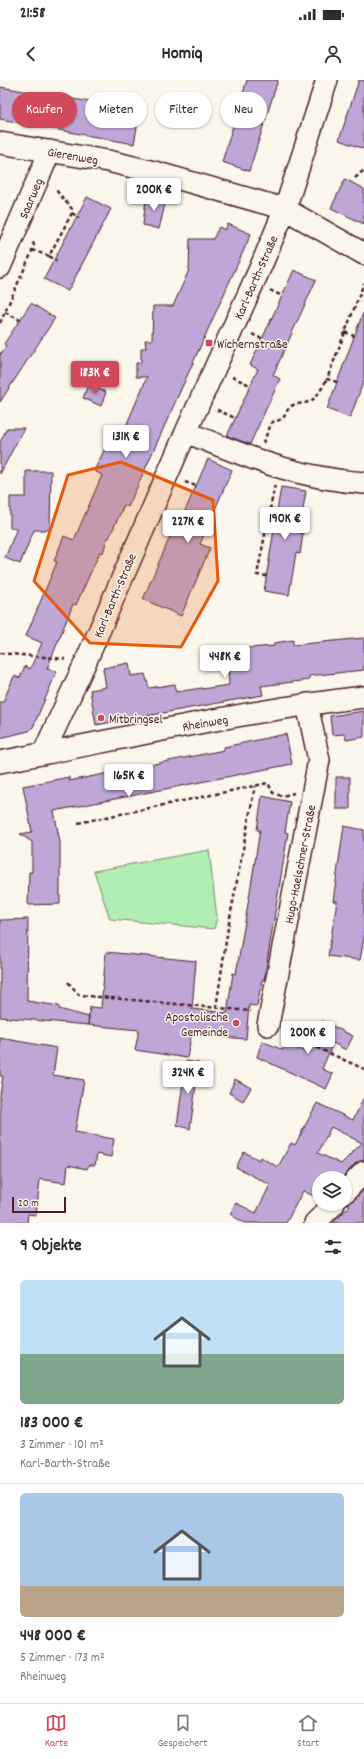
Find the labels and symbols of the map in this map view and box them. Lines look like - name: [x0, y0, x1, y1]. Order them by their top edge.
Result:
- street label: Gierenweg: [46, 144, 100, 171]
- street label: Saarweg: [15, 175, 49, 222]
- pin: 200K €: [121, 178, 187, 212]
- street label: Karl-Barth-Straße: [230, 233, 284, 323]
- place label: Wichernstraße: [217, 336, 288, 355]
- marker: Wichernstraße: [204, 338, 214, 348]
- pin: 183K €: [62, 361, 128, 395]
- pin: 131K €: [93, 425, 159, 459]
- pin: 190K €: [252, 507, 318, 541]
- pin: 227K €: [155, 510, 221, 544]
- street label: Karl-Barth-Straße: [90, 551, 143, 641]
- pin: 448K €: [192, 645, 258, 679]
- place label: Mitbringsel: [109, 711, 163, 730]
- street label: Rheinweg: [181, 711, 230, 738]
- marker: Mitbringsel: [96, 713, 106, 723]
- pin: 165K €: [96, 764, 162, 798]
- street label: Hugo-Haelschner-Straße: [281, 803, 322, 926]
- place label: Apostolische Gemeinde: [165, 1009, 228, 1043]
- marker: Apostolische Gemeinde: [231, 1018, 241, 1028]
- pin: 200K €: [275, 1021, 341, 1055]
- pin: 324K €: [155, 1061, 221, 1095]
- scale bar: [12, 1195, 66, 1214]

